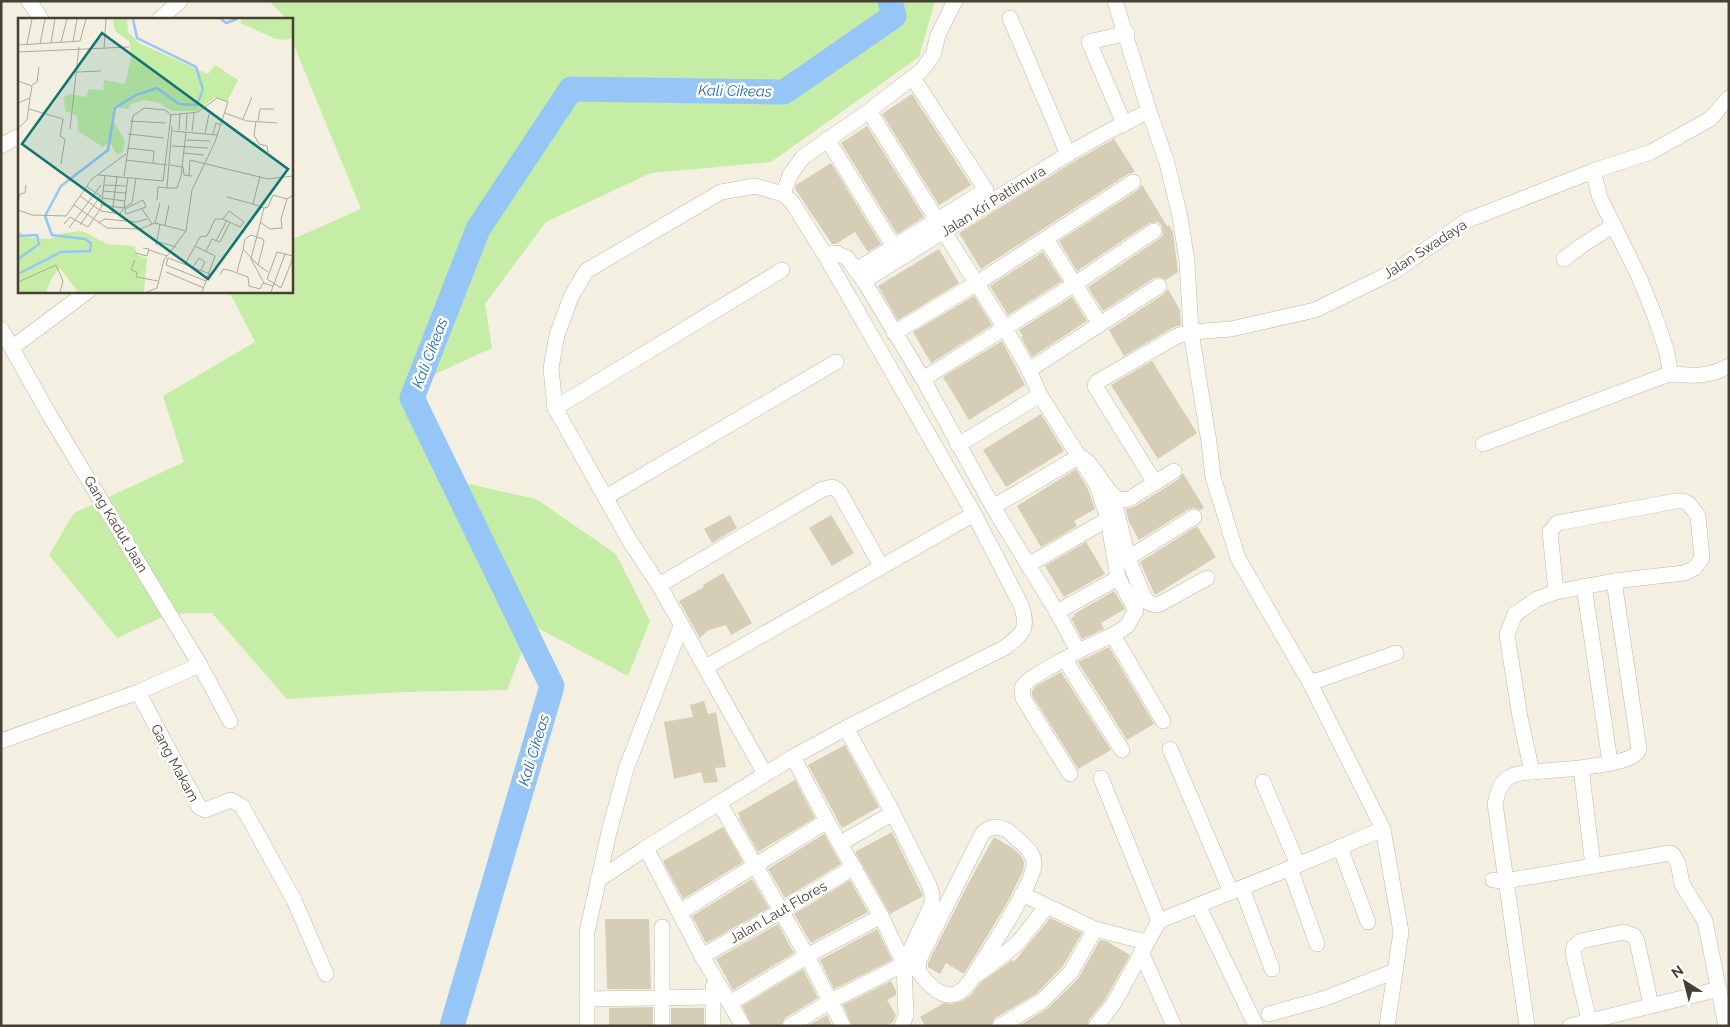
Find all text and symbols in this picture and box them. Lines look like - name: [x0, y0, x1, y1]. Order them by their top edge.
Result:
- inset map: [18, 18, 292, 292]
- water label: Kali Cikeas: [698, 81, 772, 101]
- street label: Jalan Kri Pattimura: [938, 162, 1048, 240]
- street label: Jalan Swadaya: [1381, 216, 1469, 282]
- water label: Kali Cikeas: [408, 315, 452, 391]
- street label: Gang Kadut Jaan: [81, 473, 151, 575]
- water label: Kali Cikeas: [515, 712, 553, 788]
- street label: Gang Makam: [148, 721, 202, 805]
- street label: Jalan Laut Flores: [726, 877, 830, 946]
- north arrow: [1660, 957, 1710, 1007]
- text: N: [1668, 962, 1686, 981]

